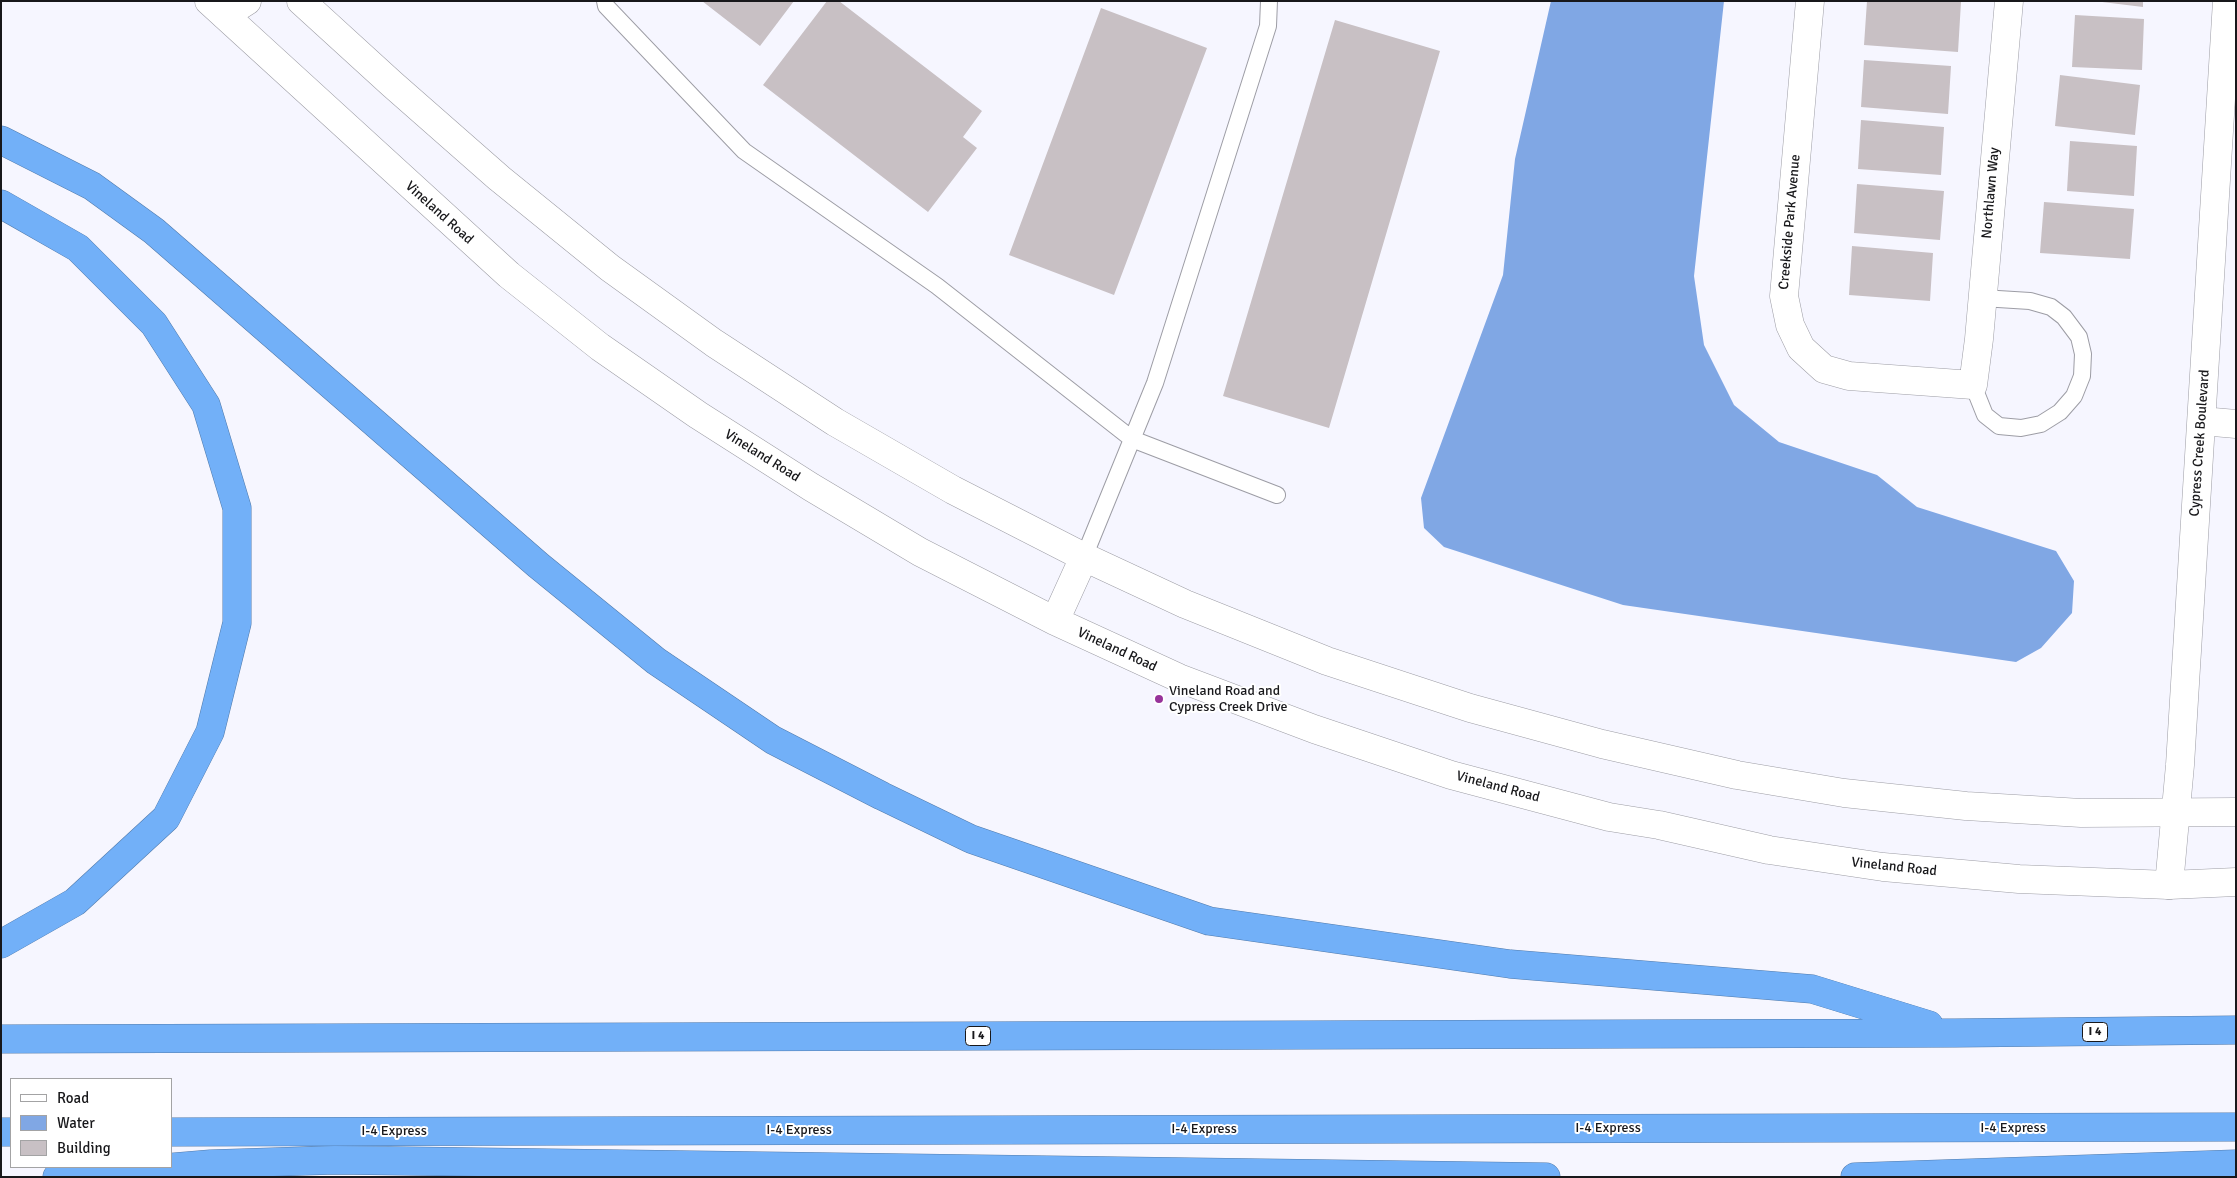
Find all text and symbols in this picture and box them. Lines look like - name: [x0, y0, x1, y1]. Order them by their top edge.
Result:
- street label: Northlawn Way: [1979, 147, 2003, 239]
- street label: Creekside Park Avenue: [1776, 154, 1804, 290]
- street label: Vineland Road: [401, 178, 477, 248]
- street label: Cypress Creek Boulevard: [2186, 369, 2214, 517]
- street label: Vineland Road: [721, 426, 803, 486]
- street label: Vineland Road: [1075, 624, 1159, 676]
- place label: Vineland Road and Cypress Creek Drive: [1169, 683, 1287, 716]
- marker: Vineland Road and Cypress Creek Drive: [1153, 693, 1165, 705]
- street label: Vineland Road: [1454, 768, 1542, 806]
- street label: Vineland Road: [1850, 854, 1938, 880]
- road number: I 4: [2082, 1022, 2108, 1042]
- road number: I 4: [966, 1026, 990, 1046]
- legend: [10, 1078, 172, 1168]
- text: Road: [57, 1089, 89, 1107]
- text: Water: [57, 1114, 95, 1132]
- street label: I-4 Express: [1575, 1120, 1641, 1136]
- street label: I-4 Express: [1980, 1120, 2046, 1136]
- street label: I-4 Express: [1171, 1121, 1237, 1137]
- street label: I-4 Express: [766, 1122, 832, 1138]
- street label: I-4 Express: [361, 1123, 427, 1139]
- text: Building: [57, 1139, 111, 1157]

